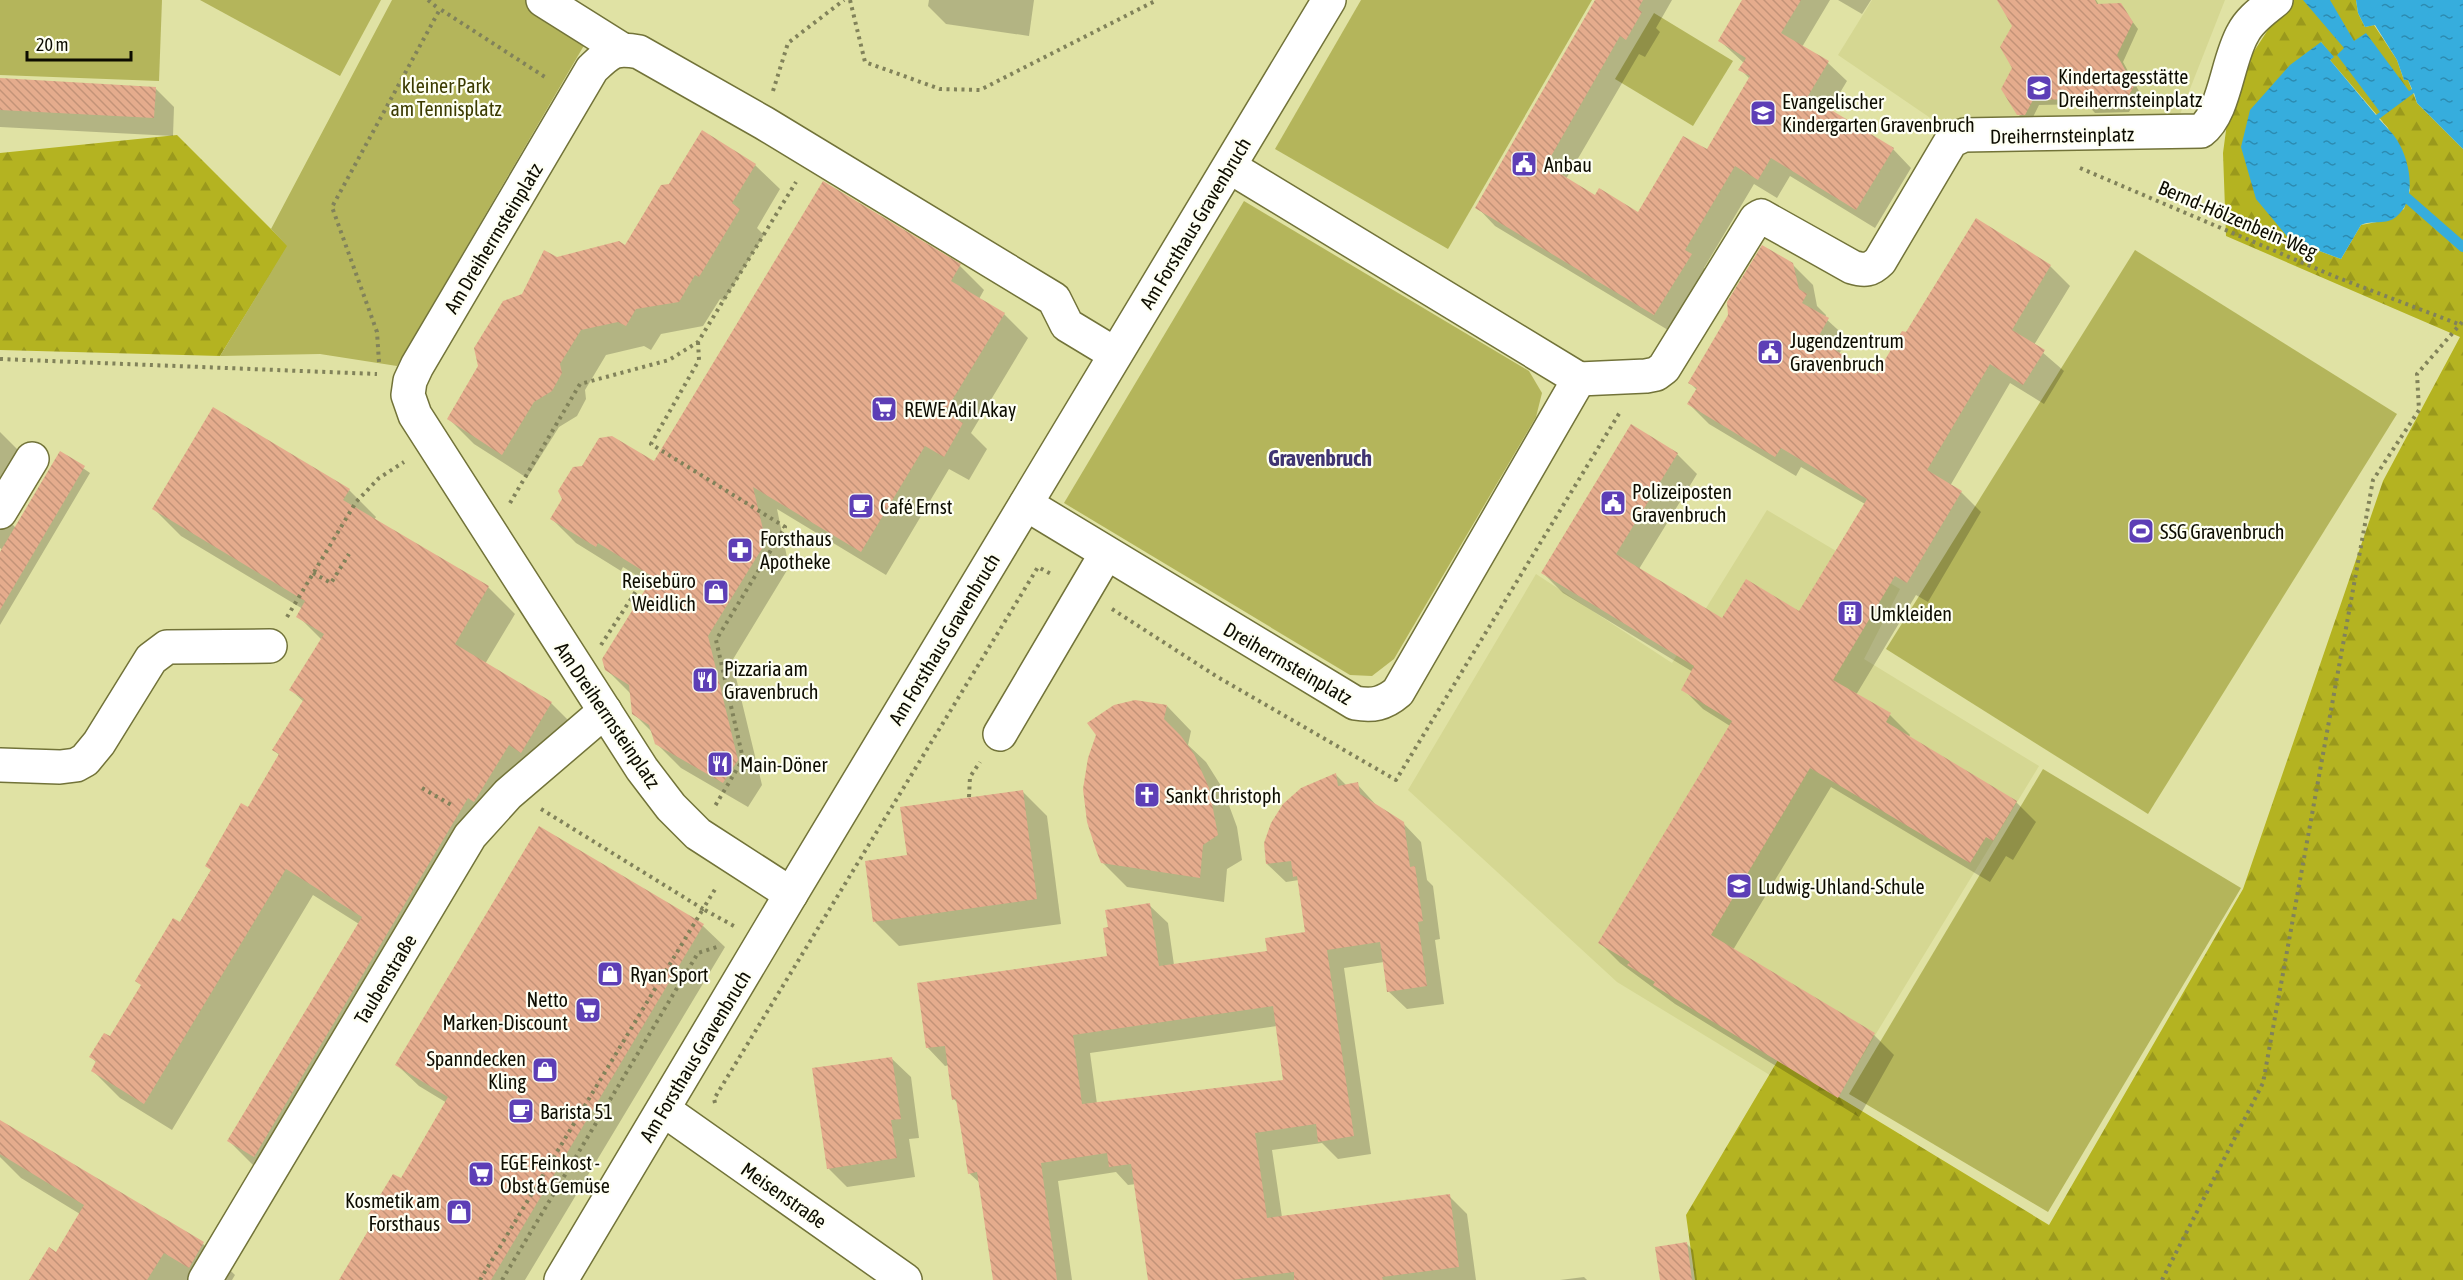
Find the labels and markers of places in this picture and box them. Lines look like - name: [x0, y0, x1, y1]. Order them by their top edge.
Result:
- place label: Kindertagesstätte Dreiherrnsteinplatz: [2058, 65, 2202, 111]
- school or university icon: Kindertagesstätte Dreiherrnsteinplatz: [2024, 73, 2054, 103]
- place label: Evangelischer Kindergarten Gravenbruch: [1782, 90, 1975, 136]
- school or university icon: Evangelischer Kindergarten Gravenbruch: [1748, 98, 1778, 128]
- public building icon: Anbau: [1509, 149, 1539, 179]
- place label: Anbau: [1544, 153, 1592, 176]
- place label: Jugendzentrum Gravenbruch: [1790, 329, 1904, 375]
- public building icon: Jugendzentrum Gravenbruch: [1755, 337, 1785, 367]
- supermarket icon: REWE Adil Akay: [869, 394, 899, 424]
- place label: REWE Adil Akay: [904, 398, 1016, 421]
- place label: Polizeiposten Gravenbruch: [1632, 480, 1732, 526]
- public building icon: Polizeiposten Gravenbruch: [1598, 488, 1628, 518]
- cafe icon: Café Ernst: [846, 491, 876, 521]
- place label: Café Ernst: [880, 495, 953, 518]
- sports icon: SSG Gravenbruch: [2126, 516, 2156, 546]
- place label: SSG Gravenbruch: [2160, 520, 2285, 543]
- place label: Forsthaus Apotheke: [760, 527, 832, 573]
- pharmacy icon: Forsthaus Apotheke: [725, 535, 755, 565]
- place label: Reisebüro Weidlich: [622, 569, 696, 615]
- shop icon: Reisebüro Weidlich: [701, 577, 731, 607]
- building icon: Umkleiden: [1835, 598, 1865, 628]
- place label: Umkleiden: [1870, 602, 1952, 625]
- place label: Pizzaria am Gravenbruch: [724, 657, 818, 703]
- restaurant icon: Pizzaria am Gravenbruch: [690, 665, 720, 695]
- restaurant icon: Main-Döner: [705, 749, 735, 779]
- place label: Main-Döner: [740, 753, 828, 776]
- church icon: Sankt Christoph: [1132, 780, 1162, 810]
- place label: Sankt Christoph: [1166, 784, 1281, 807]
- school or university icon: Ludwig-Uhland-Schule: [1724, 871, 1754, 901]
- place label: Ludwig-Uhland-Schule: [1758, 875, 1925, 898]
- shop icon: Ryan Sport: [595, 959, 625, 989]
- place label: Ryan Sport: [630, 963, 709, 986]
- place label: Netto Marken-Discount: [442, 988, 568, 1034]
- supermarket icon: Netto Marken-Discount: [573, 995, 603, 1025]
- place label: Spanndecken Kling: [426, 1047, 526, 1093]
- shop icon: Spanndecken Kling: [530, 1055, 560, 1085]
- cafe icon: Barista 51: [506, 1096, 536, 1126]
- place label: Barista 51: [540, 1100, 613, 1123]
- place label: EGE Feinkost - Obst & Gemüse: [500, 1151, 610, 1197]
- supermarket icon: EGE Feinkost - Obst & Gemüse: [466, 1159, 496, 1189]
- place label: Kosmetik am Forsthaus: [345, 1189, 440, 1235]
- shop icon: Kosmetik am Forsthaus: [444, 1197, 474, 1227]

